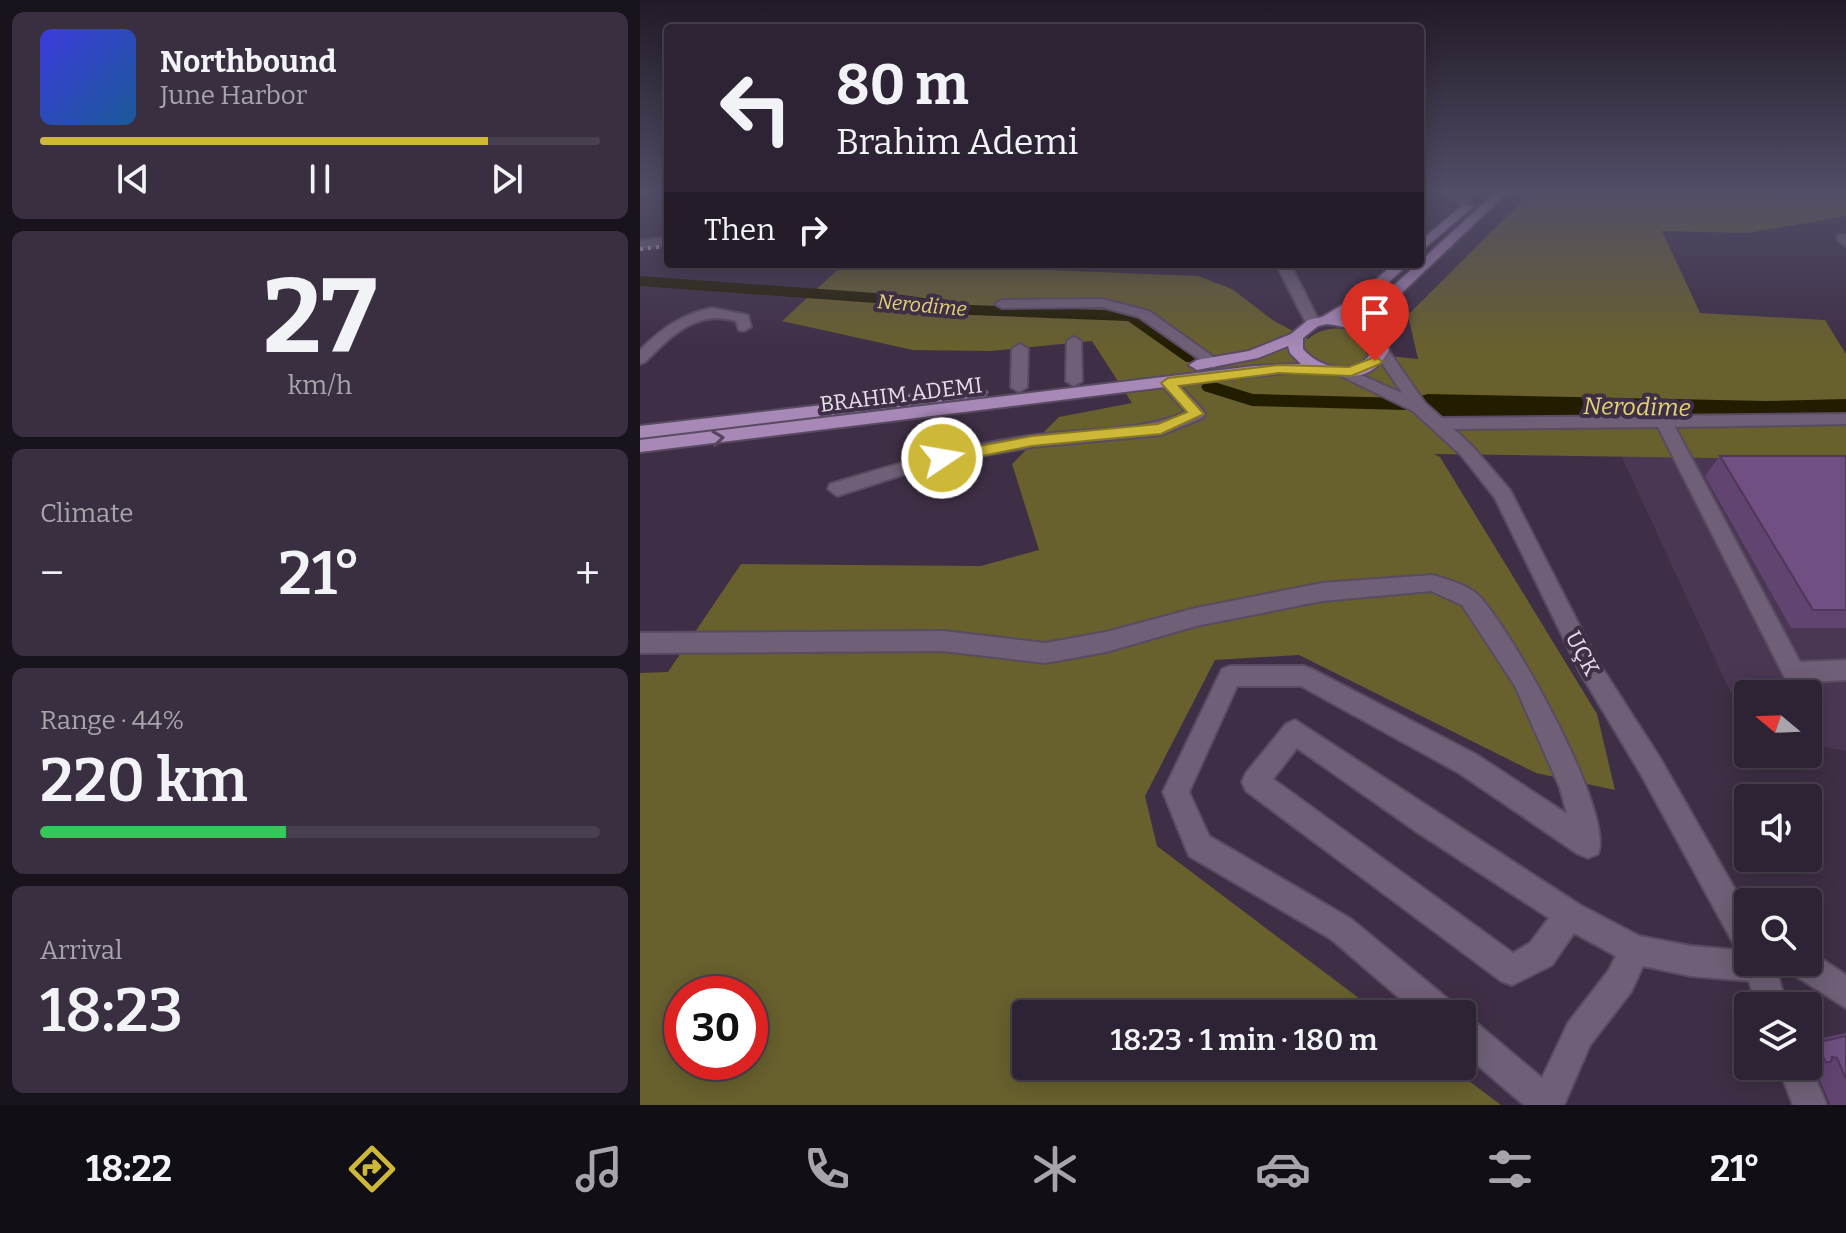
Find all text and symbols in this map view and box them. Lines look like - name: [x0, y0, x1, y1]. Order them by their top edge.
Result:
- text: Northbound: [160, 44, 336, 80]
- text: 80 m: [836, 52, 969, 119]
- icon: left: [704, 56, 808, 160]
- text: June Harbor: [160, 80, 307, 111]
- text: Brahim Ademi: [836, 120, 1079, 164]
- icon: previous: [111, 157, 155, 201]
- icon: pause: [298, 157, 342, 201]
- icon: next: [485, 157, 529, 201]
- icon: right: [791, 208, 835, 252]
- text: Then: [704, 212, 775, 248]
- text: 27: [263, 255, 377, 380]
- pin: [1341, 279, 1409, 361]
- water label: Nerodime: [876, 289, 968, 321]
- icon: arrive: [1353, 291, 1397, 335]
- text: km/h: [288, 370, 352, 401]
- street label: BRAHIM ADEMI: [818, 371, 984, 418]
- water label: Nerodime: [1583, 392, 1691, 422]
- position arrow: [900, 416, 984, 500]
- one-way arrow: [711, 430, 724, 447]
- text: Climate: [40, 498, 134, 529]
- text: 21°: [278, 538, 361, 610]
- text: −: [40, 547, 64, 600]
- text: +: [575, 547, 600, 600]
- street label: UÇK: [1560, 626, 1606, 680]
- north arrow: [1734, 680, 1822, 768]
- map controls: [1734, 680, 1822, 1080]
- text: Range · 44%: [40, 705, 184, 736]
- text: 220 km: [40, 745, 248, 817]
- button: sound: [1734, 784, 1822, 872]
- button: search: [1734, 888, 1822, 976]
- text: Arrival: [40, 935, 122, 966]
- text: 18:23: [40, 975, 183, 1047]
- speed limit sign: 30: [664, 976, 768, 1080]
- button: layers: [1734, 992, 1822, 1080]
- text: 18:23 · 1 min · 180 m: [1111, 1022, 1378, 1058]
- icon: directions: [344, 1141, 400, 1197]
- icon: music: [571, 1141, 627, 1197]
- icon: phone: [799, 1141, 855, 1197]
- icon: climate: [1027, 1141, 1083, 1197]
- icon: car: [1255, 1141, 1311, 1197]
- icon: filters: [1482, 1141, 1538, 1197]
- text: 18:22: [86, 1147, 172, 1191]
- text: 21°: [1710, 1147, 1760, 1191]

